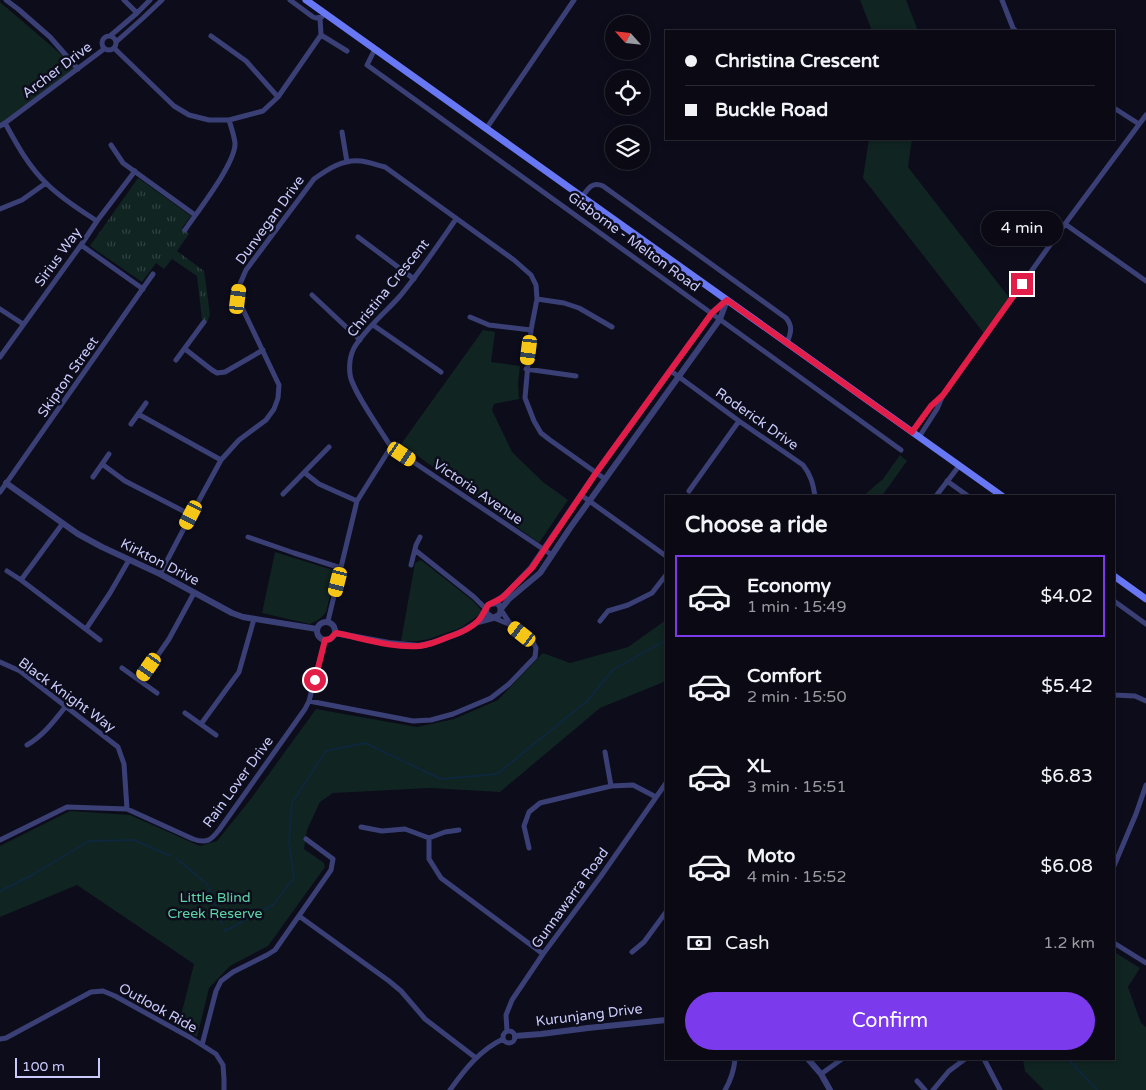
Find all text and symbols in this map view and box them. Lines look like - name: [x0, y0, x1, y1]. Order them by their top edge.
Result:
- north arrow: [605, 15, 650, 60]
- map controls: [605, 15, 650, 170]
- street label: Archer Drive: [19, 38, 95, 102]
- text: Christina Crescent: [715, 50, 879, 72]
- button: locate: [605, 70, 650, 115]
- text: Buckle Road: [715, 99, 828, 121]
- button: layers: [605, 125, 650, 170]
- street label: Dunvegan Drive: [232, 172, 308, 268]
- street label: Gisborne - Melton Road: [565, 188, 703, 296]
- callout: 4 min: [981, 212, 1063, 246]
- text: 4 min: [1001, 218, 1043, 238]
- street label: Sirius Way: [31, 224, 85, 290]
- street label: Christina Crescent: [343, 235, 433, 340]
- route end: [1011, 273, 1033, 295]
- car: [228, 283, 247, 315]
- street label: Skipton Street: [34, 333, 102, 421]
- car: [519, 334, 538, 366]
- street label: Roderick Drive: [712, 384, 802, 454]
- car: [385, 439, 418, 469]
- street label: Victoria Avenue: [430, 456, 526, 528]
- car: [177, 498, 204, 532]
- text: Choose a ride: [685, 512, 828, 538]
- street label: Kirkton Drive: [118, 535, 202, 589]
- car: [327, 566, 348, 598]
- icon: car: [687, 574, 732, 619]
- text: Economy: [747, 575, 831, 597]
- text: $4.02: [1041, 585, 1093, 607]
- text: 1 min · 15:49: [747, 597, 846, 617]
- car: [505, 619, 538, 649]
- car: [134, 650, 163, 684]
- street label: Black Knight Way: [15, 654, 119, 736]
- icon: car: [687, 664, 732, 709]
- text: Comfort: [747, 665, 821, 687]
- route start: [304, 669, 326, 691]
- text: $5.42: [1041, 675, 1093, 697]
- text: 2 min · 15:50: [747, 687, 846, 707]
- street label: Rain Lover Drive: [199, 733, 277, 831]
- icon: car: [687, 754, 732, 799]
- text: XL: [747, 755, 771, 777]
- text: $6.83: [1041, 765, 1093, 787]
- text: 3 min · 15:51: [747, 777, 846, 797]
- street label: Gunnawarra Road: [528, 844, 612, 952]
- icon: car: [687, 844, 732, 889]
- text: Moto: [747, 845, 795, 867]
- text: $6.08: [1041, 855, 1093, 877]
- text: 4 min · 15:52: [747, 867, 846, 887]
- park label: Little Blind Creek Reserve: [167, 889, 263, 922]
- icon: cash: [685, 929, 713, 957]
- text: Cash: [725, 932, 770, 954]
- text: 1.2 km: [1043, 933, 1095, 953]
- street label: Outlook Ride: [116, 979, 200, 1037]
- button: Confirm: [685, 992, 1095, 1050]
- street label: Kurunjang Drive: [535, 1000, 643, 1030]
- scale bar: [15, 1055, 100, 1078]
- text: 100 m: [22, 1058, 65, 1075]

